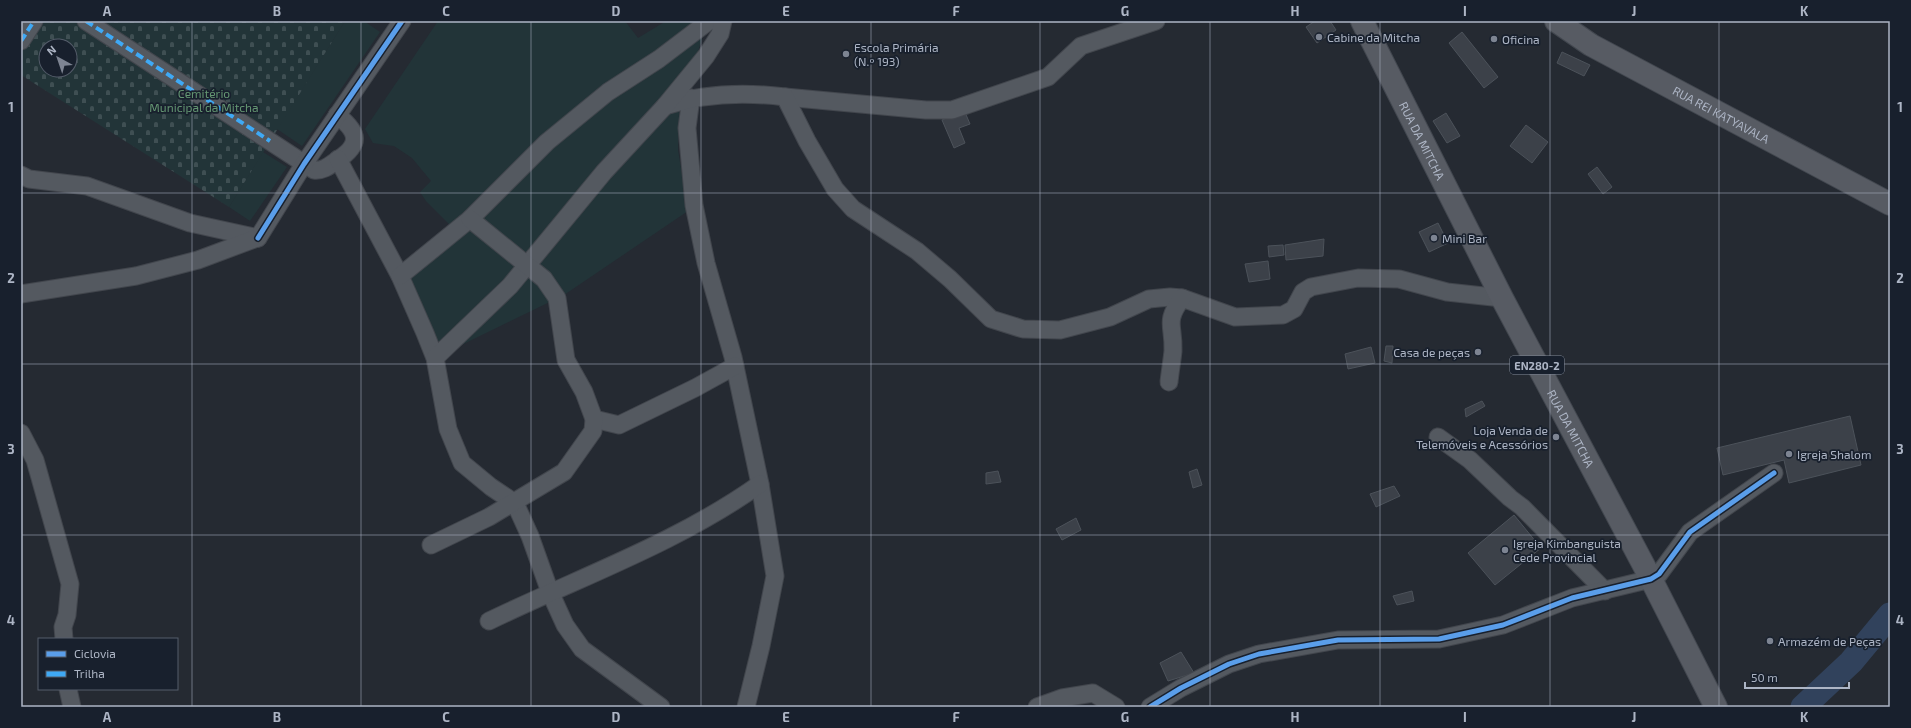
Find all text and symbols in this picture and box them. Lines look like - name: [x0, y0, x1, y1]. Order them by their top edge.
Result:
- text: A: [103, 3, 112, 19]
- text: B: [273, 3, 281, 19]
- text: C: [442, 3, 450, 19]
- text: D: [612, 3, 621, 19]
- text: E: [782, 3, 790, 19]
- text: F: [952, 3, 960, 19]
- text: G: [1121, 3, 1129, 19]
- text: H: [1291, 3, 1300, 19]
- text: I: [1463, 3, 1467, 19]
- text: J: [1632, 3, 1636, 19]
- text: K: [1800, 3, 1809, 19]
- place label: Cabine da Mitcha: [1327, 30, 1420, 44]
- marker: Cabine da Mitcha: [1314, 32, 1324, 42]
- place label: Oficina: [1502, 32, 1540, 46]
- marker: Oficina: [1489, 34, 1499, 44]
- north arrow: [38, 38, 78, 78]
- place label: Escola Primária (N.º 193): [854, 40, 939, 68]
- text: N: [44, 42, 59, 57]
- marker: Escola Primária (N.º 193): [841, 49, 851, 59]
- street label: RUA REI KATYAVALA: [1671, 83, 1772, 146]
- park label: Cemitério Municipal da Mitcha: [149, 86, 259, 114]
- text: 1: [8, 99, 14, 115]
- street label: RUA DA MITCHA: [1397, 99, 1448, 183]
- text: 1: [1897, 99, 1903, 115]
- place label: Mini Bar: [1442, 231, 1487, 245]
- marker: Mini Bar: [1429, 233, 1439, 243]
- text: 2: [7, 270, 15, 286]
- text: 2: [1896, 270, 1904, 286]
- place label: Casa de peças: [1393, 345, 1470, 360]
- marker: Casa de peças: [1473, 347, 1483, 357]
- road number: EN280-2: [1510, 356, 1564, 374]
- street label: RUA DA MITCHA: [1545, 387, 1598, 470]
- place label: Loja Venda de Telemóveis e Acessórios: [1416, 423, 1548, 451]
- marker: Loja Venda de Telemóveis e Acessórios: [1551, 432, 1561, 442]
- text: 3: [7, 441, 15, 457]
- text: 3: [1896, 441, 1904, 457]
- place label: Igreja Shalom: [1797, 447, 1871, 462]
- marker: Igreja Shalom: [1784, 449, 1794, 459]
- place label: Igreja Kimbanguista Cede Provincial: [1513, 536, 1621, 564]
- marker: Igreja Kimbanguista Cede Provincial: [1500, 545, 1510, 555]
- text: 4: [7, 612, 15, 628]
- text: 4: [1896, 612, 1904, 628]
- place label: Armazém de Peças: [1778, 634, 1881, 649]
- marker: Armazém de Peças: [1765, 636, 1775, 646]
- legend: [38, 638, 178, 690]
- text: Ciclovia: [74, 646, 116, 660]
- scale bar: [1745, 664, 1849, 690]
- text: Trilha: [74, 666, 105, 680]
- text: 50 m: [1751, 670, 1778, 684]
- text: A: [103, 709, 112, 725]
- text: B: [273, 709, 281, 725]
- text: C: [442, 709, 450, 725]
- text: D: [612, 709, 621, 725]
- text: E: [782, 709, 790, 725]
- text: F: [952, 709, 960, 725]
- text: G: [1121, 709, 1129, 725]
- text: H: [1291, 709, 1300, 725]
- text: I: [1463, 709, 1467, 725]
- text: J: [1632, 709, 1636, 725]
- text: K: [1800, 709, 1809, 725]

